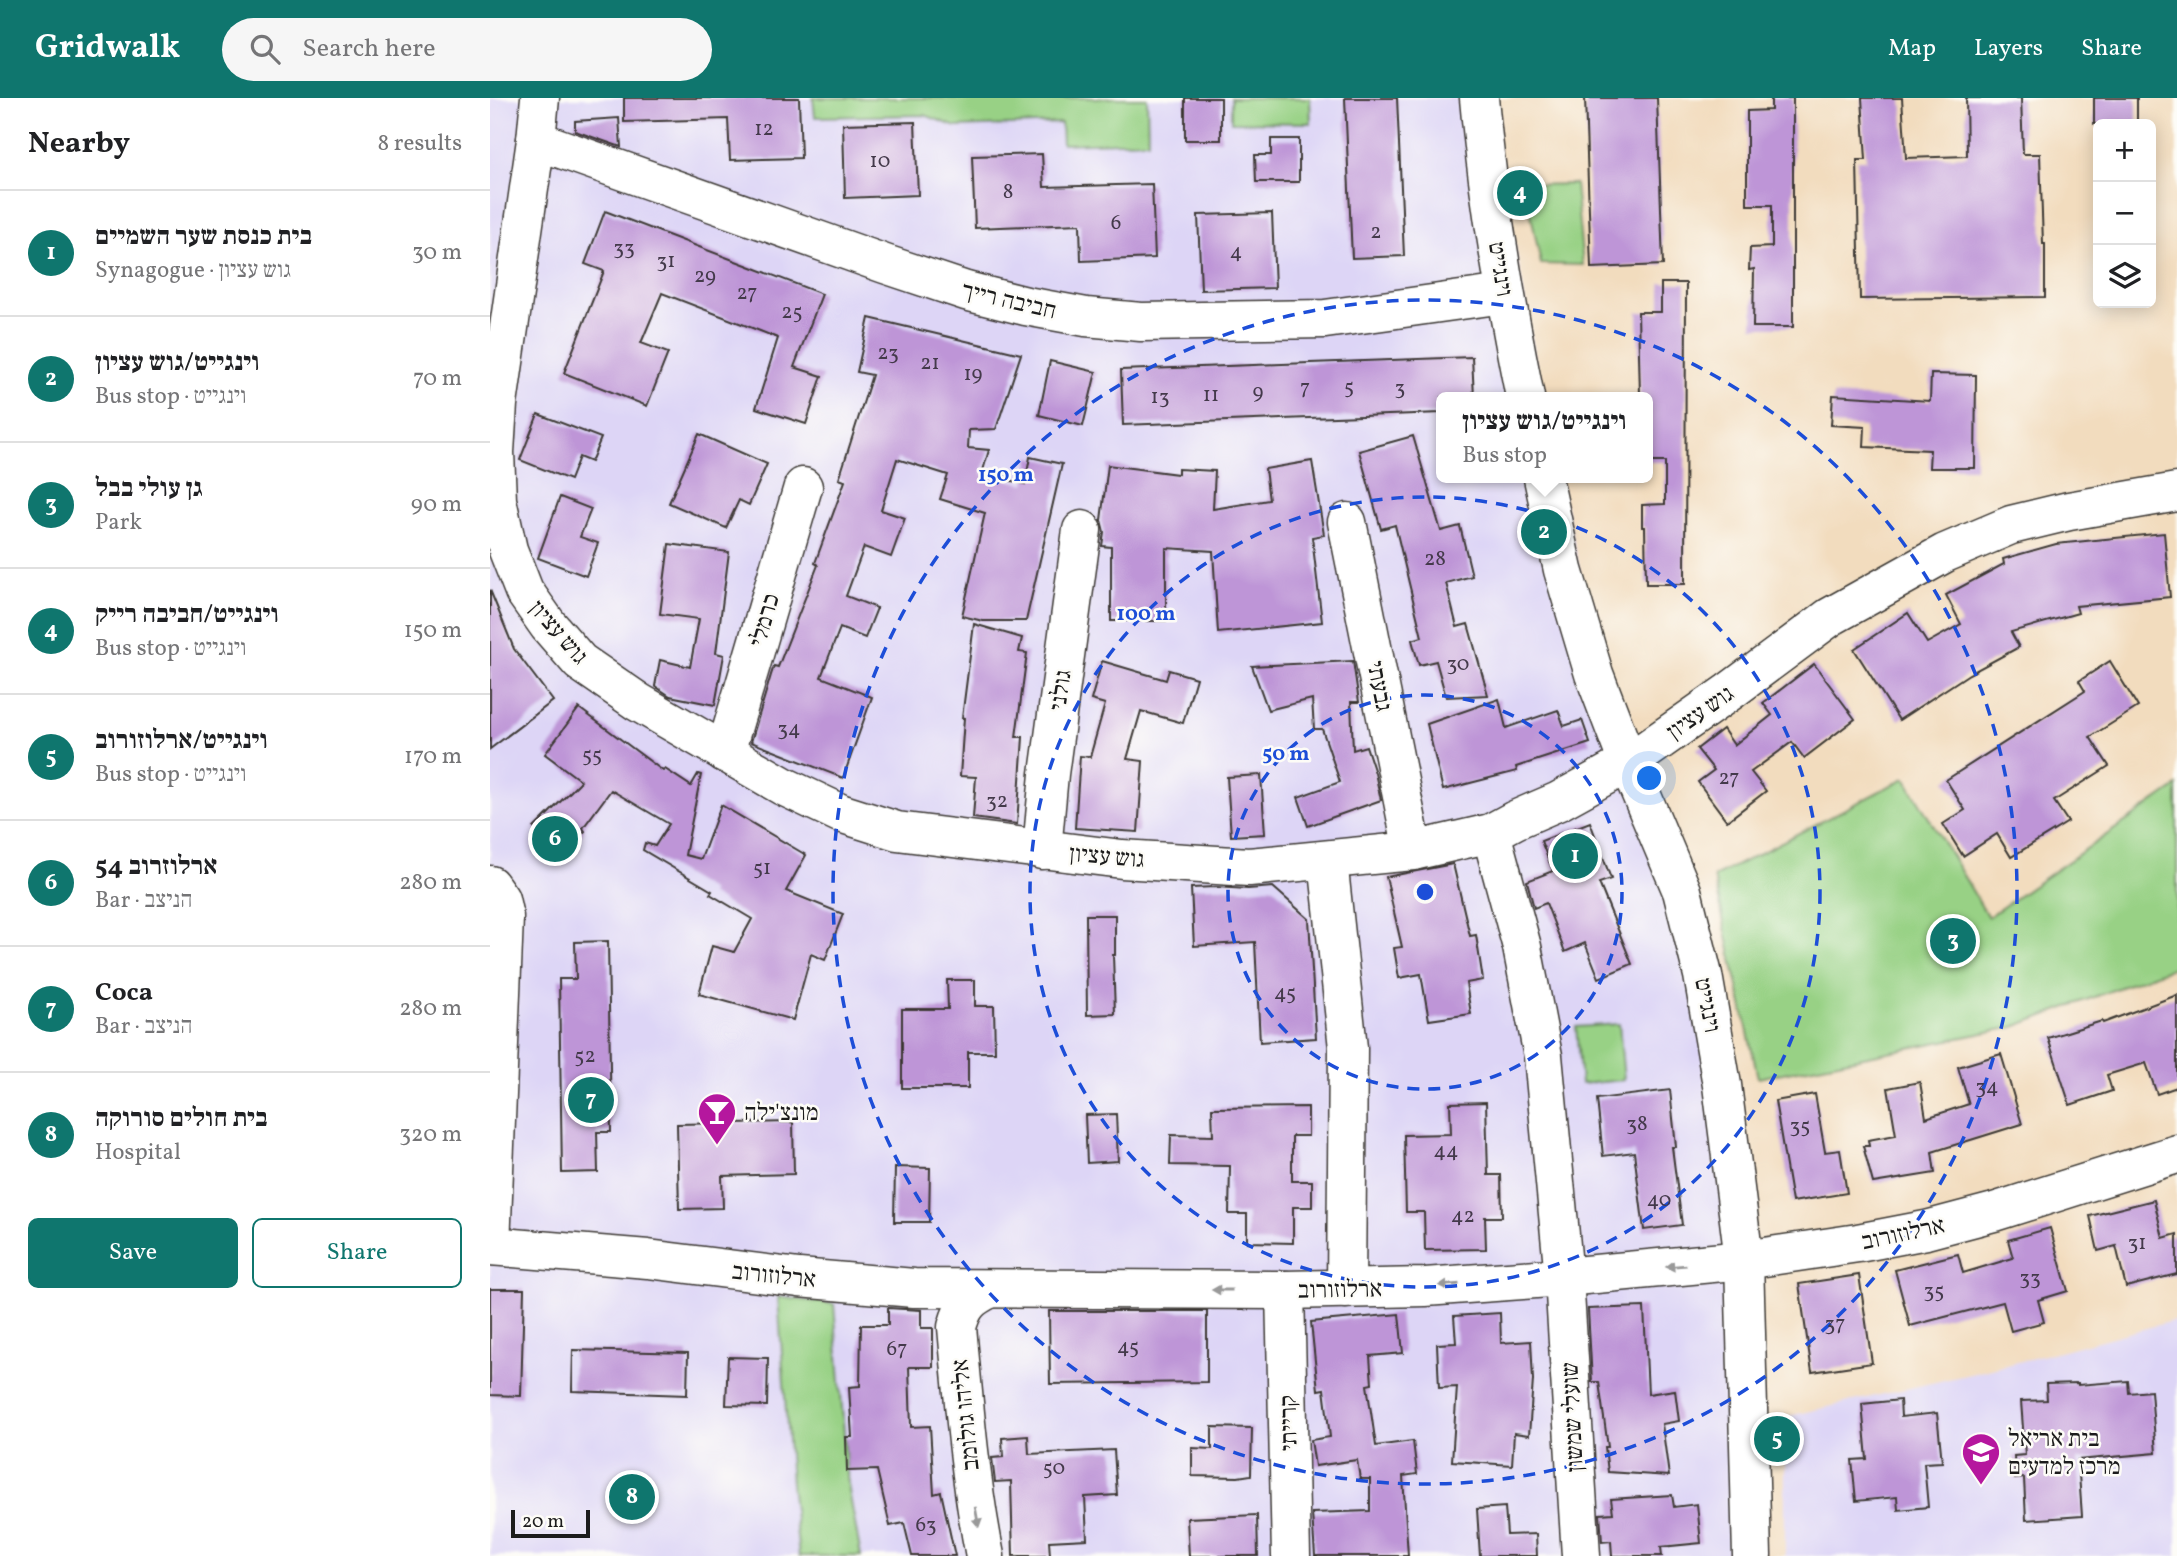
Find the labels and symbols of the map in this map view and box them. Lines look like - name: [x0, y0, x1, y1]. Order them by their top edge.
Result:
- house number: 12: [754, 115, 774, 144]
- house number: 10: [870, 147, 890, 176]
- pin: 4: [1497, 167, 1543, 219]
- house number: 8: [1003, 178, 1013, 207]
- house number: 6: [1111, 209, 1121, 238]
- house number: 2: [1370, 218, 1382, 247]
- house number: 33: [613, 234, 635, 263]
- house number: 4: [1230, 238, 1242, 267]
- street label: וינגייט: [1478, 239, 1520, 299]
- house number: 31: [657, 247, 675, 276]
- house number: 29: [694, 262, 716, 291]
- street label: חביבה רייך: [958, 275, 1059, 329]
- house number: 27: [737, 279, 757, 308]
- house number: 25: [781, 298, 803, 327]
- house number: 23: [877, 339, 899, 368]
- house number: 21: [920, 349, 940, 378]
- house number: 19: [963, 360, 983, 389]
- house number: 5: [1344, 373, 1354, 402]
- house number: 7: [1300, 374, 1310, 403]
- house number: 3: [1395, 374, 1405, 403]
- house number: 9: [1253, 378, 1264, 407]
- house number: 11: [1203, 381, 1219, 410]
- house number: 13: [1151, 383, 1169, 412]
- text: 150 m: [978, 461, 1034, 490]
- pin: 2: [1521, 506, 1567, 558]
- house number: 28: [1424, 545, 1446, 574]
- street label: כרמלי: [742, 590, 790, 651]
- street label: גוש עציון: [520, 594, 595, 673]
- text: 100 m: [1116, 600, 1176, 629]
- house number: 30: [1447, 650, 1469, 679]
- street label: גבעתי: [1356, 658, 1400, 715]
- street label: גולני: [1042, 668, 1082, 713]
- street label: גוש עציון: [1660, 678, 1742, 749]
- house number: 34: [777, 715, 801, 744]
- text: 50 m: [1262, 740, 1310, 769]
- house number: 55: [582, 741, 602, 770]
- your location: [1632, 761, 1666, 795]
- house number: 27: [1719, 764, 1739, 793]
- house number: 32: [986, 787, 1008, 816]
- pin: 6: [532, 813, 578, 865]
- pin: 1: [1552, 830, 1598, 882]
- street label: גוש עציון: [1068, 838, 1146, 878]
- house number: 51: [753, 854, 771, 883]
- centre of rings: [1413, 880, 1437, 904]
- pin: 3: [1930, 915, 1976, 967]
- street label: וינגייט: [1684, 975, 1728, 1036]
- house number: 45: [1274, 979, 1296, 1008]
- house number: 52: [574, 1042, 596, 1071]
- house number: 34: [1975, 1073, 1999, 1102]
- pin: 7: [568, 1074, 614, 1126]
- bar icon: מונצ'ילה: [696, 1091, 738, 1146]
- place label: מונצ'ילה: [744, 1097, 819, 1131]
- house number: 38: [1626, 1110, 1648, 1139]
- house number: 35: [1790, 1112, 1810, 1141]
- house number: 44: [1433, 1137, 1459, 1166]
- house number: 40: [1647, 1186, 1671, 1215]
- house number: 42: [1451, 1202, 1475, 1231]
- street label: ארלוזורוב: [1859, 1210, 1948, 1260]
- house number: 31: [2128, 1229, 2146, 1258]
- street label: ארלוזורוב: [730, 1256, 818, 1298]
- one-way arrow: [1664, 1261, 1686, 1272]
- house number: 33: [2019, 1264, 2041, 1293]
- street label: ארלוזורוב: [1297, 1273, 1383, 1309]
- house number: 35: [1924, 1277, 1944, 1306]
- one-way arrow: [1438, 1280, 1460, 1291]
- one-way arrow: [1210, 1284, 1232, 1296]
- house number: 37: [1825, 1310, 1845, 1339]
- house number: 45: [1117, 1333, 1139, 1362]
- house number: 67: [887, 1335, 907, 1364]
- street label: אליהו גולומב: [944, 1357, 990, 1472]
- street label: שועלי שמשון: [1554, 1361, 1594, 1473]
- street label: קרייתי: [1273, 1394, 1307, 1451]
- pin: 5: [1754, 1413, 1800, 1465]
- place label: בית אריאל מרכז למדעים: [2008, 1423, 2121, 1485]
- school or university icon: בית אריאל מרכז למדעים: [1960, 1431, 2002, 1486]
- house number: 50: [1043, 1454, 1065, 1483]
- pin: 8: [609, 1471, 655, 1523]
- one-way arrow: [972, 1506, 983, 1528]
- scale bar: [511, 1507, 590, 1539]
- house number: 63: [915, 1511, 937, 1540]

